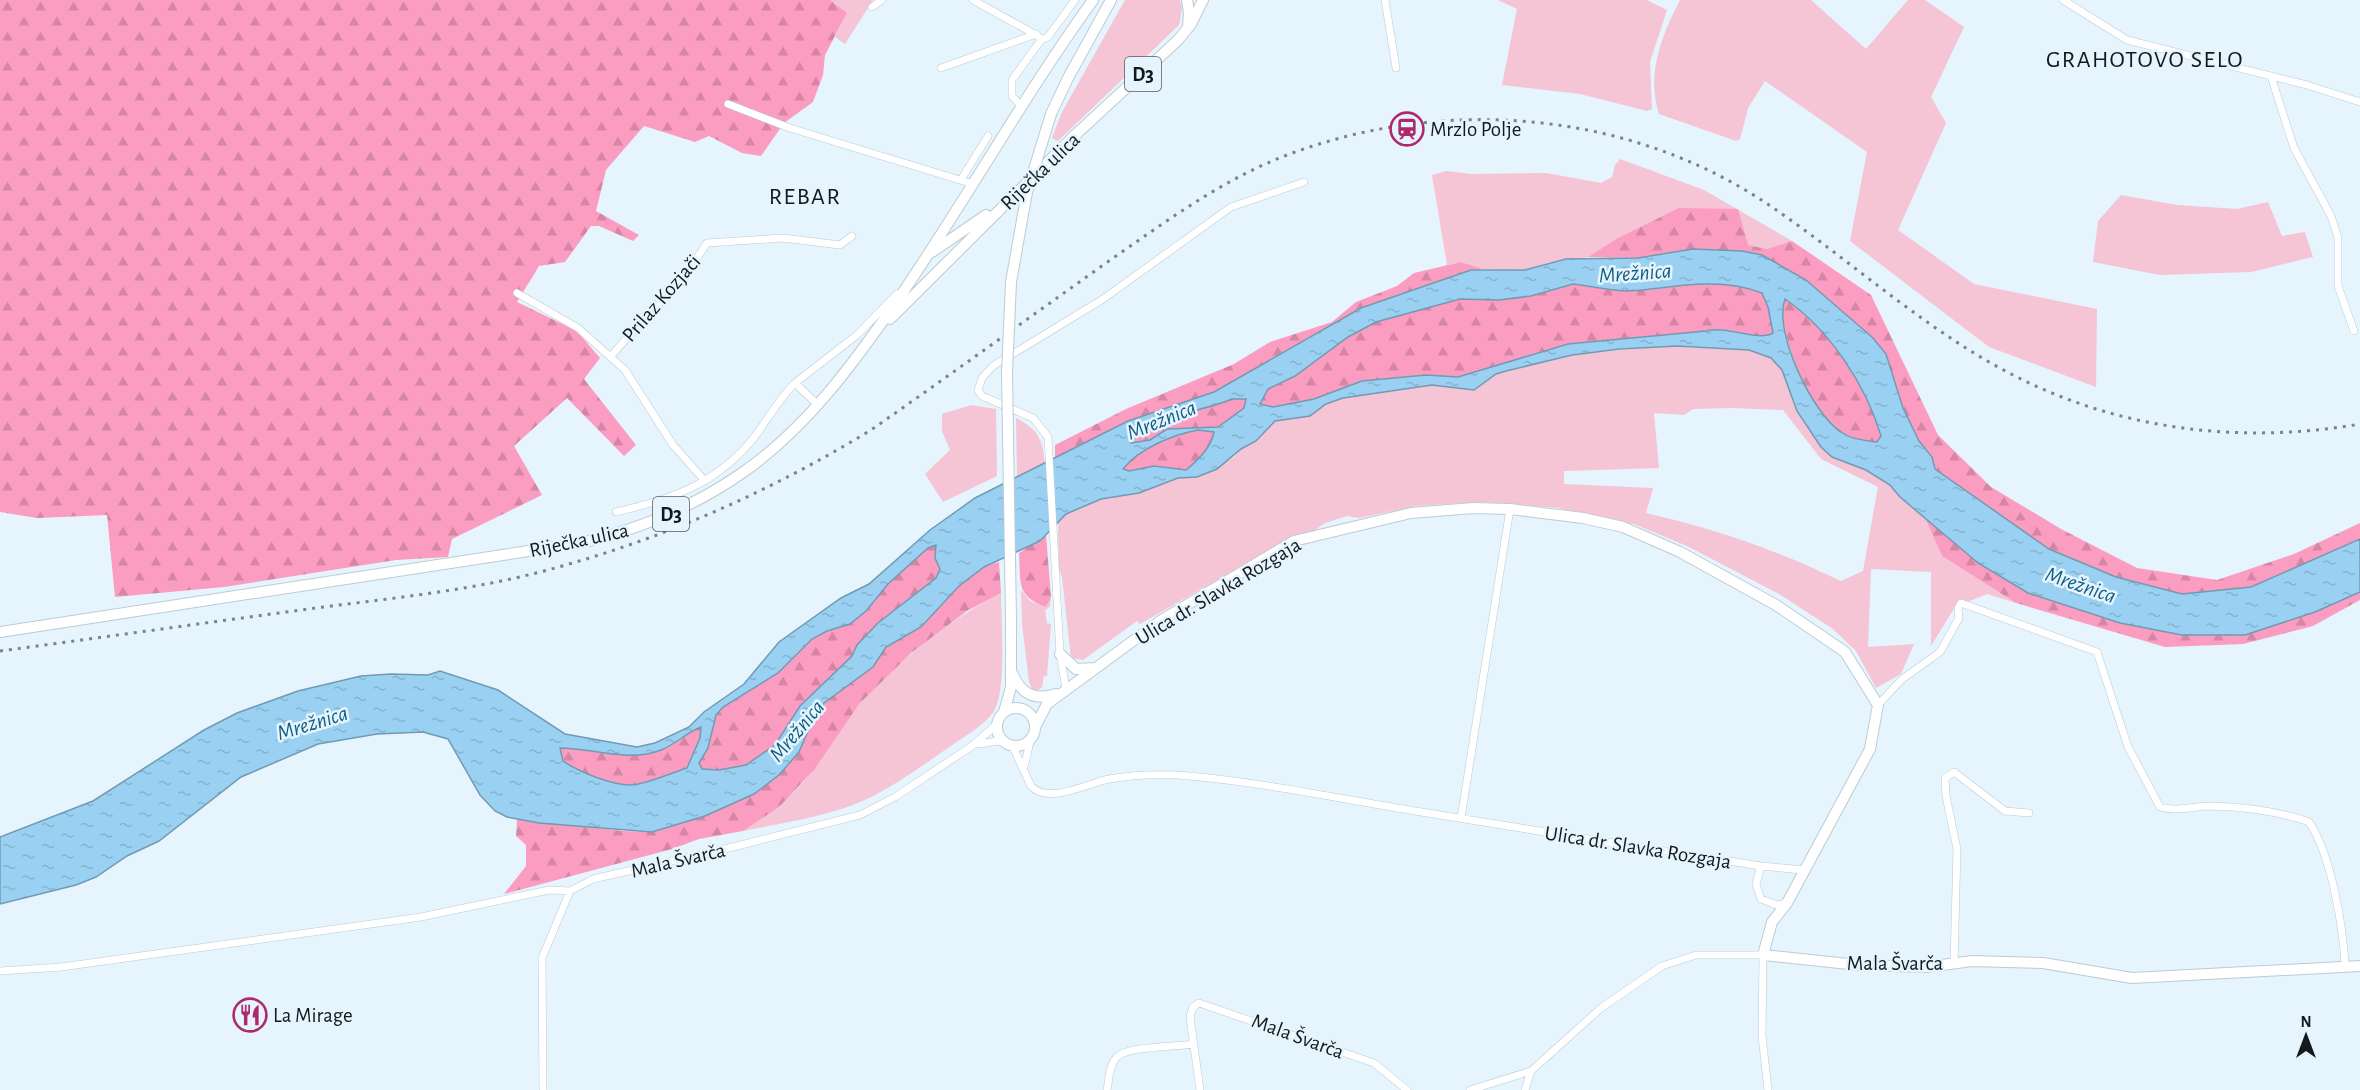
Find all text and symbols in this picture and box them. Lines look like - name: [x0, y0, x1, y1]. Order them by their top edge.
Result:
- district label: GRAHOTOVO SELO: [2046, 48, 2244, 72]
- road number: D3: [1125, 57, 1161, 91]
- station icon: Mrzlo Polje: [1389, 111, 1425, 147]
- place label: Mrzlo Polje: [1430, 119, 1522, 140]
- street label: Riječka ulica: [997, 129, 1084, 214]
- district label: REBAR: [769, 185, 841, 209]
- street label: Prilaz Kozjači: [618, 251, 705, 346]
- water label: Mrežnica: [1598, 259, 1672, 287]
- water label: Mrežnica: [1123, 396, 1199, 444]
- road number: D3: [653, 497, 689, 531]
- street label: Riječka ulica: [528, 520, 631, 561]
- street label: Ulica dr. Slavka Rozgaja: [1132, 534, 1305, 649]
- water label: Mrežnica: [2043, 563, 2119, 607]
- water label: Mrežnica: [765, 696, 829, 766]
- water label: Mrežnica: [274, 702, 350, 744]
- street label: Ulica dr. Slavka Rozgaja: [1543, 822, 1733, 873]
- street label: Mala Švarča: [628, 837, 728, 882]
- street label: Mala Švarča: [1847, 951, 1943, 974]
- restaurant icon: La Mirage: [232, 997, 268, 1033]
- place label: La Mirage: [273, 1005, 353, 1026]
- north arrow: [2276, 1006, 2336, 1066]
- street label: Mala Švarča: [1249, 1008, 1348, 1063]
- text: N: [2300, 1014, 2312, 1030]

